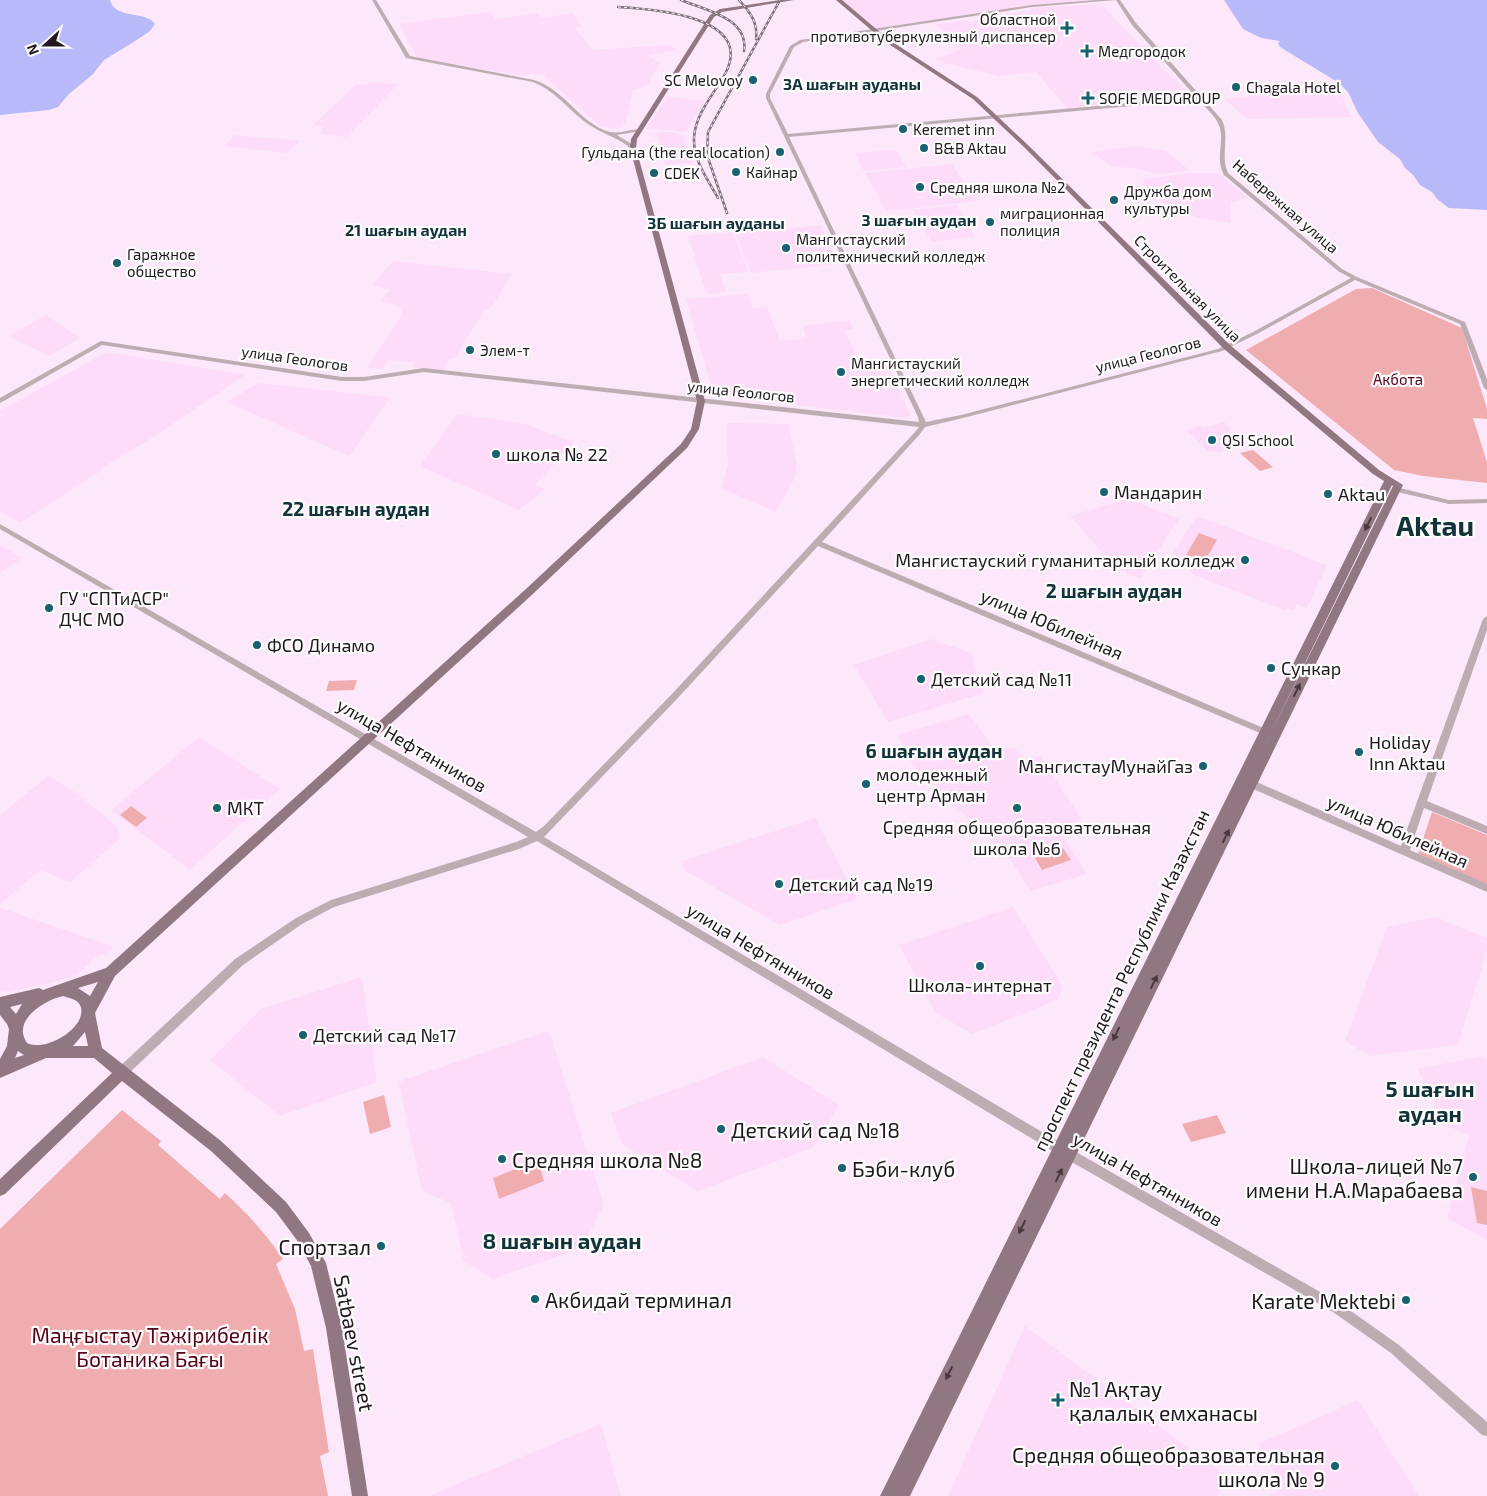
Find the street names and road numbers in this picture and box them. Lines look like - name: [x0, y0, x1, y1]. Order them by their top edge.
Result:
- street label: Набережная улица: [1229, 155, 1342, 257]
- street label: Строительная улица: [1130, 231, 1245, 346]
- street label: улица Геологов: [1093, 332, 1203, 377]
- street label: улица Геологов: [240, 342, 350, 375]
- street label: улица Геологов: [686, 376, 796, 407]
- street label: улица Юбилейная: [978, 584, 1126, 664]
- street label: улица Нефтянников: [333, 693, 491, 797]
- street label: улица Юбилейная: [1324, 790, 1472, 872]
- street label: проспект президента Республики Казахстан: [1028, 806, 1214, 1154]
- street label: улица Нефтянников: [683, 898, 839, 1004]
- street label: улица Нефтянников: [1069, 1127, 1227, 1231]
- street label: Satbaev street: [329, 1273, 381, 1413]

